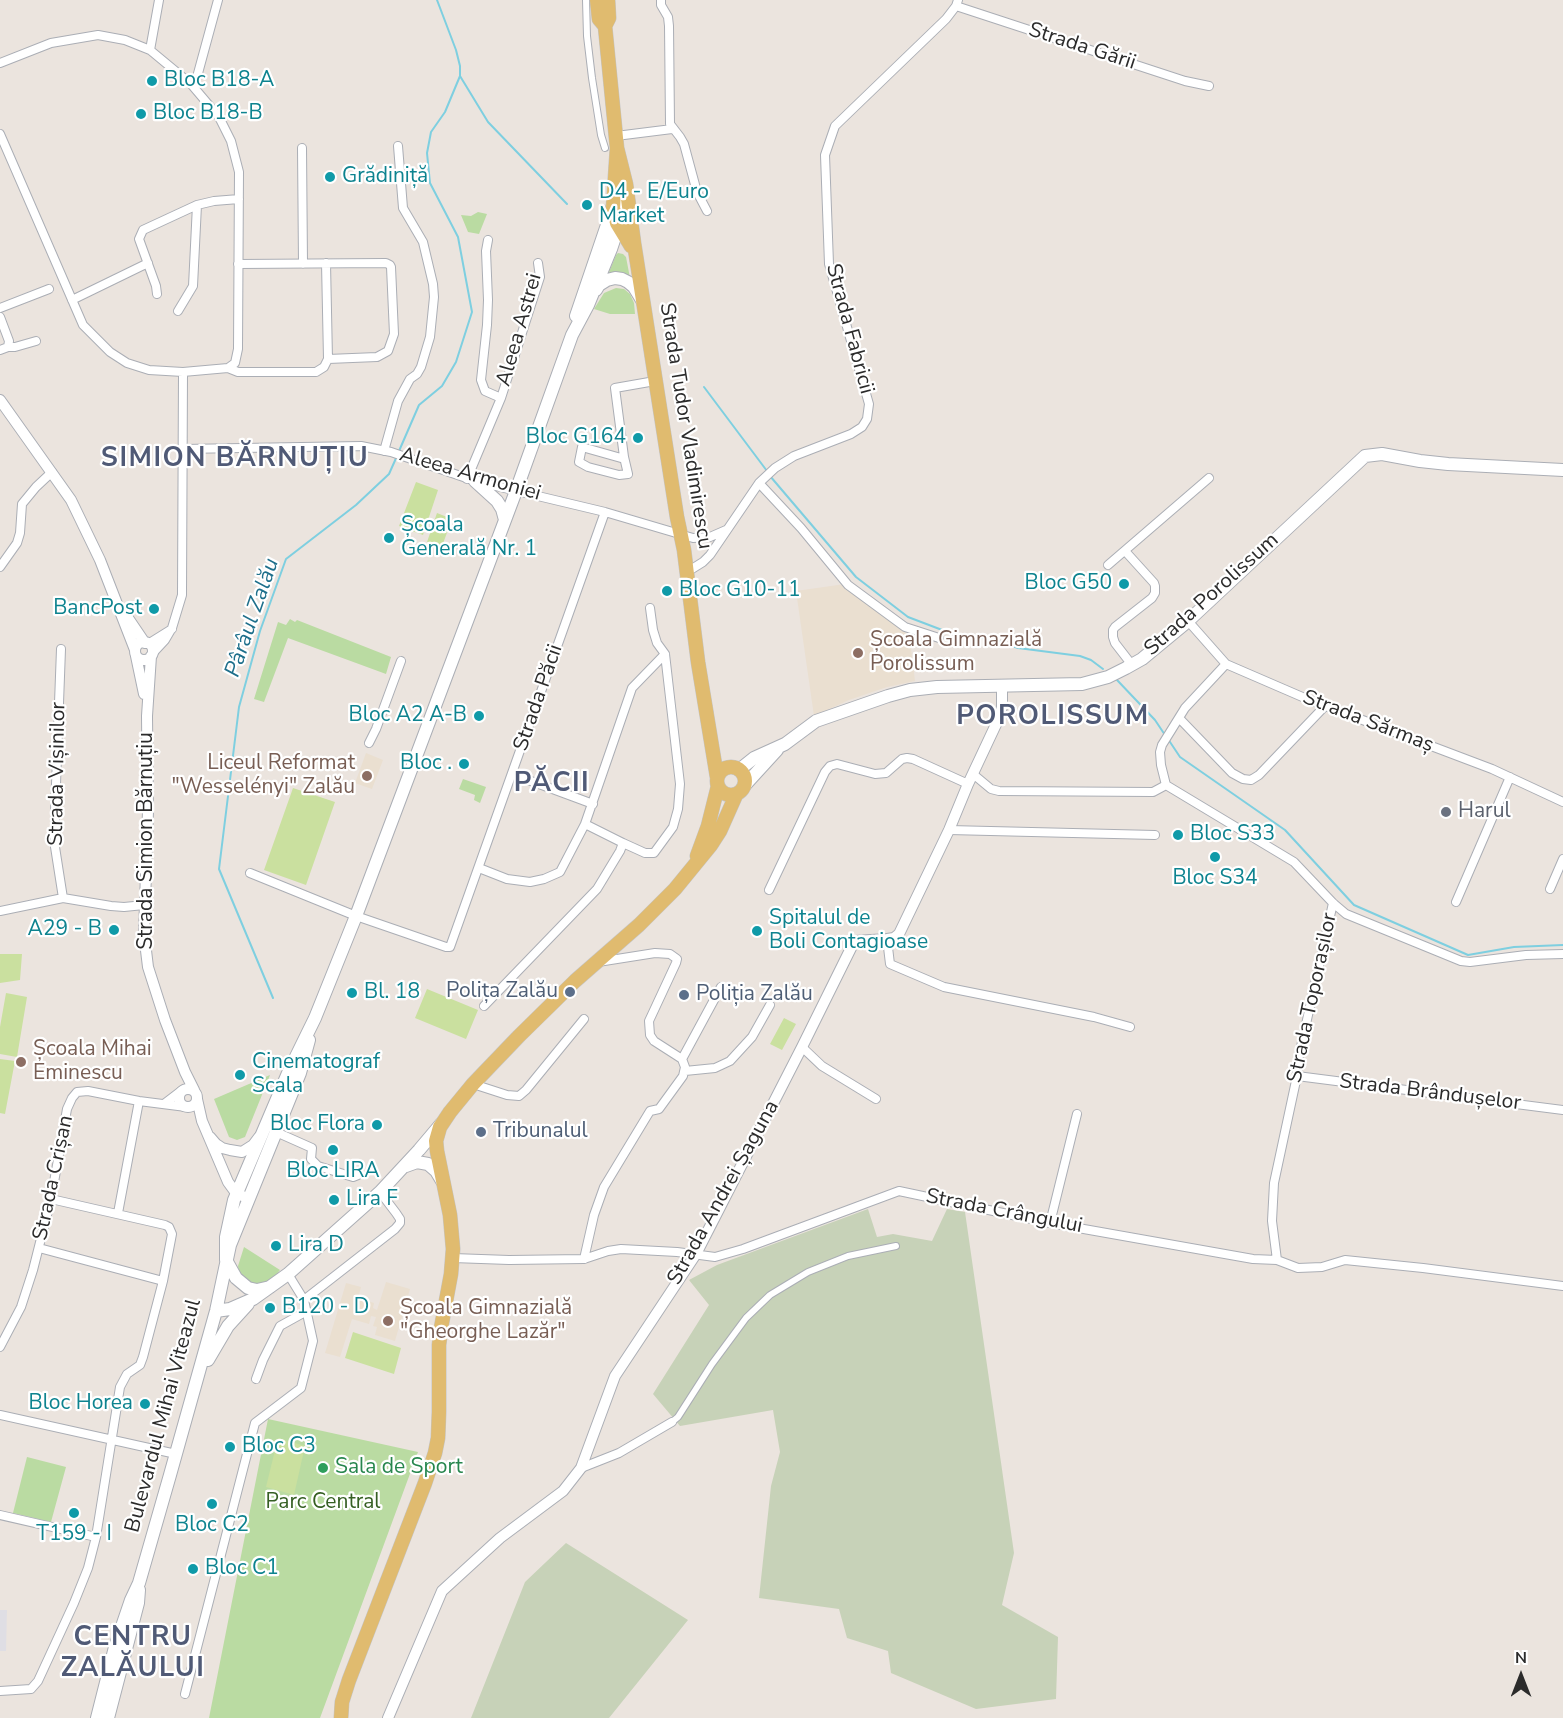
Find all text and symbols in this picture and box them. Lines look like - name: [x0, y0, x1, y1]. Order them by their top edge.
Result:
- street label: Strada Gării: [1025, 18, 1139, 76]
- place label: Bloc B18-A: [164, 68, 274, 94]
- marker: Bloc B18-A: [145, 74, 159, 88]
- place label: Bloc B18-B: [153, 101, 263, 127]
- marker: Bloc B18-B: [134, 107, 148, 121]
- place label: Grădiniță: [342, 164, 428, 190]
- marker: Grădiniță: [323, 170, 337, 184]
- place label: D4 - E/Euro Market: [599, 180, 709, 230]
- marker: D4 - E/Euro Market: [580, 198, 594, 212]
- street label: Strada Fabricii: [820, 261, 878, 397]
- street label: Aleea Astrei: [492, 271, 548, 389]
- street label: Strada Tudor Vladimirescu: [653, 301, 717, 551]
- place label: Bloc G164: [526, 425, 626, 451]
- marker: Bloc G164: [631, 431, 645, 445]
- district label: SIMION BĂRNUȚIU: [101, 443, 369, 475]
- street label: Aleea Armoniei: [397, 443, 543, 507]
- place label: Școala Generală Nr. 1: [401, 513, 537, 563]
- street label: Strada Porolissum: [1140, 528, 1284, 662]
- marker: Școala Generală Nr. 1: [382, 531, 396, 545]
- water label: Pârâul Zalău: [220, 555, 286, 681]
- place label: Bloc G50: [1024, 571, 1112, 597]
- marker: Bloc G50: [1117, 577, 1131, 591]
- place label: Bloc G10-11: [679, 578, 801, 604]
- marker: Bloc G10-11: [660, 584, 674, 598]
- place label: BancPost: [53, 596, 142, 622]
- marker: BancPost: [147, 602, 161, 616]
- place label: Școala Gimnazială Porolissum: [870, 628, 1042, 678]
- street label: Strada Păcii: [509, 641, 569, 755]
- marker: Școala Gimnazială Porolissum: [851, 646, 865, 660]
- street label: Strada Sărmaș: [1299, 685, 1437, 759]
- district label: POROLISSUM: [956, 701, 1150, 733]
- street label: Strada Vișinilor: [44, 702, 72, 846]
- place label: Bloc A2 A-B: [349, 703, 467, 729]
- marker: Bloc A2 A-B: [472, 709, 486, 723]
- street label: Strada Simion Bărnuțiu: [134, 732, 160, 950]
- place label: Liceul Reformat "Wesselényi" Zalău: [172, 751, 355, 801]
- place label: Bloc .: [400, 751, 452, 777]
- marker: Bloc .: [457, 757, 471, 771]
- district label: PĂCII: [514, 768, 590, 800]
- marker: Liceul Reformat "Wesselényi" Zalău: [360, 769, 374, 783]
- place label: Harul: [1458, 799, 1511, 825]
- marker: Harul: [1439, 805, 1453, 819]
- place label: Bloc S33: [1190, 822, 1275, 848]
- marker: Bloc S33: [1171, 828, 1185, 842]
- marker: Bloc S34: [1208, 850, 1222, 864]
- place label: Bloc S34: [1172, 866, 1258, 892]
- place label: Spitalul de Boli Contagioase: [769, 906, 928, 956]
- street label: Strada Toporașilor: [1283, 911, 1343, 1085]
- place label: A29 - B: [28, 917, 102, 943]
- marker: A29 - B: [107, 923, 121, 937]
- marker: Spitalul de Boli Contagioase: [750, 924, 764, 938]
- place label: Polița Zalău: [446, 979, 558, 1005]
- place label: Bl. 18: [364, 980, 420, 1006]
- place label: Poliția Zalău: [696, 982, 813, 1008]
- marker: Polița Zalău: [563, 985, 577, 999]
- marker: Bl. 18: [345, 986, 359, 1000]
- marker: Poliția Zalău: [677, 988, 691, 1002]
- place label: Școala Mihai Eminescu: [33, 1037, 152, 1087]
- place label: Cinematograf Scala: [252, 1050, 380, 1100]
- marker: Școala Mihai Eminescu: [14, 1055, 28, 1069]
- marker: Cinematograf Scala: [233, 1068, 247, 1082]
- street label: Strada Brândușelor: [1338, 1069, 1522, 1117]
- street label: Strada Andrei Șaguna: [663, 1096, 785, 1290]
- place label: Bloc Flora: [270, 1112, 365, 1138]
- street label: Strada Crișan: [28, 1113, 80, 1243]
- marker: Bloc Flora: [370, 1118, 384, 1132]
- place label: Tribunalul: [493, 1119, 588, 1145]
- marker: Tribunalul: [474, 1125, 488, 1139]
- marker: Bloc LIRA: [326, 1143, 340, 1157]
- place label: Bloc LIRA: [286, 1159, 380, 1185]
- street label: Strada Crângului: [924, 1184, 1084, 1240]
- place label: Lira F: [346, 1187, 398, 1213]
- marker: Lira F: [327, 1193, 341, 1207]
- place label: Lira D: [288, 1233, 344, 1259]
- marker: Lira D: [269, 1239, 283, 1253]
- place label: B120 - D: [282, 1295, 369, 1321]
- place label: Școala Gimnazială "Gheorghe Lazăr": [400, 1296, 572, 1346]
- street label: Bulevardul Mihai Viteazul: [121, 1297, 207, 1535]
- marker: B120 - D: [263, 1301, 277, 1315]
- marker: Școala Gimnazială "Gheorghe Lazăr": [381, 1314, 395, 1328]
- place label: Bloc Horea: [29, 1391, 133, 1417]
- marker: Bloc Horea: [138, 1397, 152, 1411]
- place label: Bloc C3: [242, 1434, 316, 1460]
- marker: Bloc C3: [223, 1440, 237, 1454]
- place label: Sala de Sport: [335, 1455, 463, 1481]
- marker: Sala de Sport: [316, 1461, 330, 1475]
- park label: Parc Central: [265, 1490, 381, 1516]
- marker: Bloc C2: [205, 1497, 219, 1511]
- marker: T159 - I: [67, 1506, 81, 1520]
- place label: Bloc C2: [175, 1513, 249, 1539]
- place label: T159 - I: [36, 1522, 112, 1548]
- place label: Bloc C1: [205, 1556, 279, 1582]
- marker: Bloc C1: [186, 1562, 200, 1576]
- district label: CENTRU ZALĂULUI: [61, 1622, 205, 1685]
- north arrow: [1491, 1646, 1551, 1706]
- text: N: [1515, 1647, 1527, 1669]

